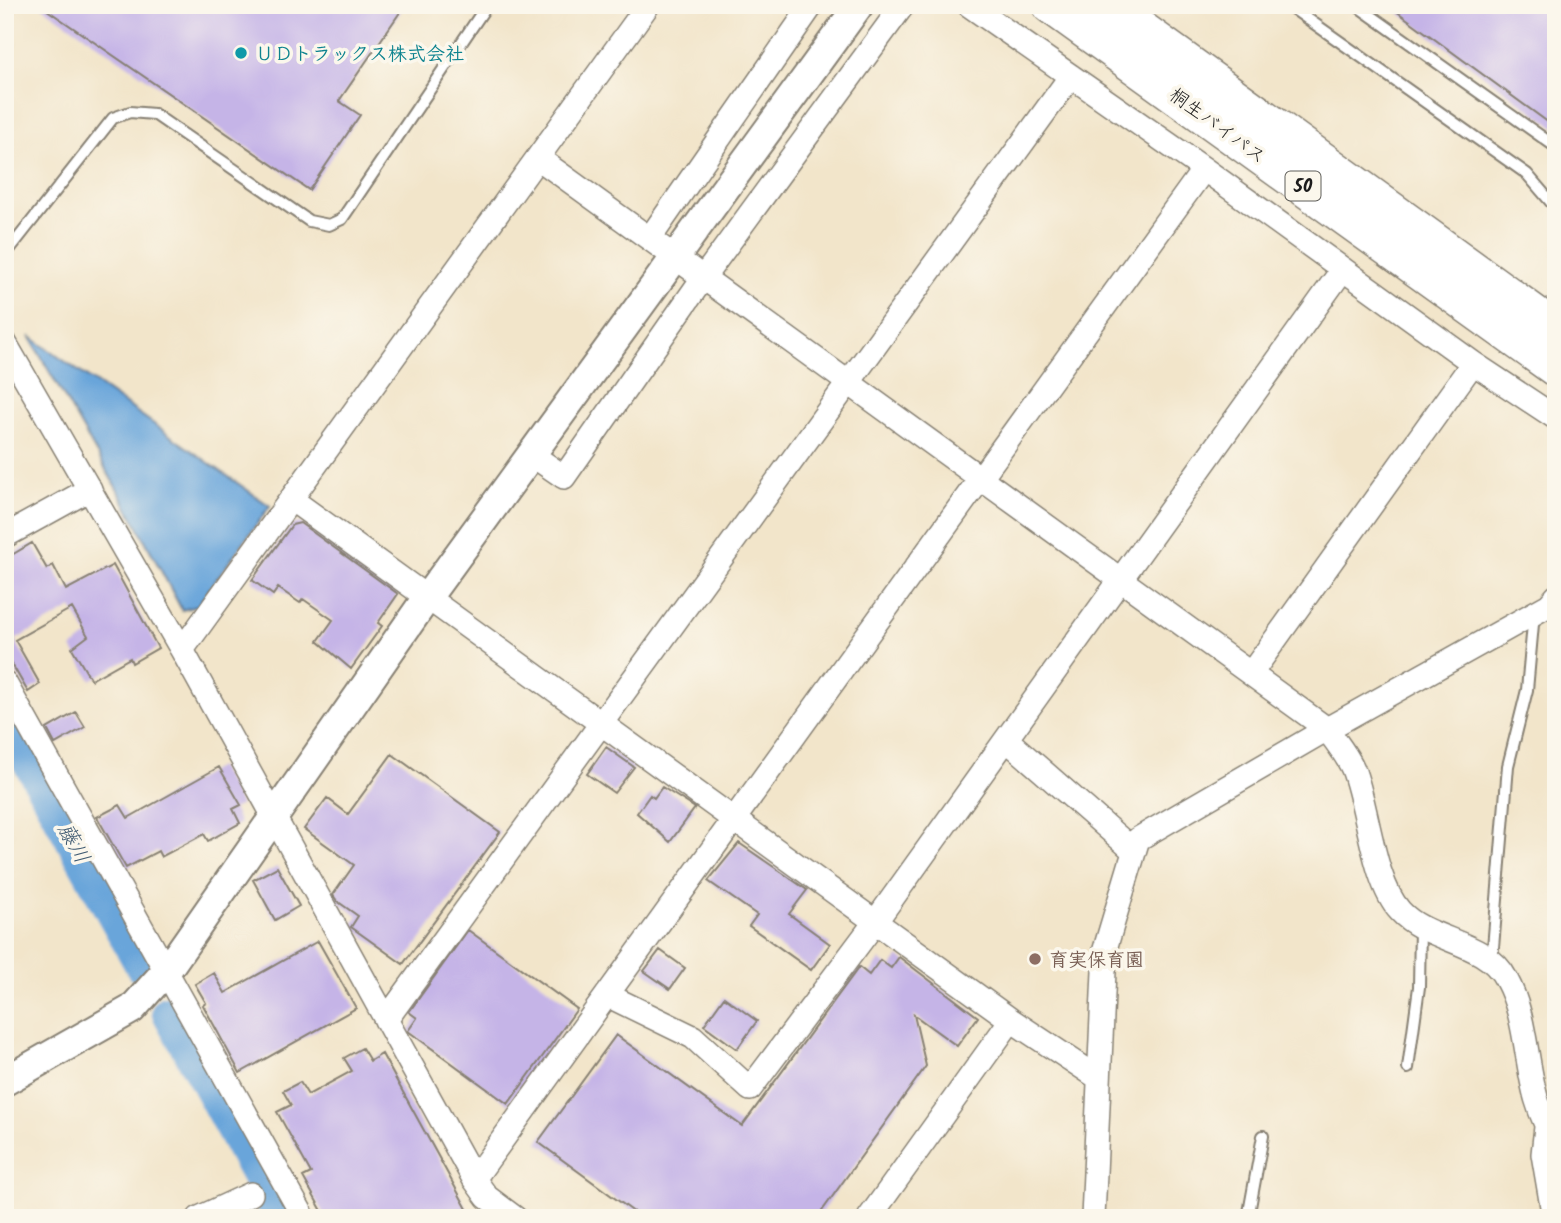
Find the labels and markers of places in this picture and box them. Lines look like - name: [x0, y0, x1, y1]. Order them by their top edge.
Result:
- place label: ＵＤトラックス株式会社: [255, 40, 464, 70]
- marker: ＵＤトラックス株式会社: [233, 45, 249, 61]
- place label: 育実保育園: [1049, 946, 1144, 976]
- marker: 育実保育園: [1027, 951, 1043, 967]

